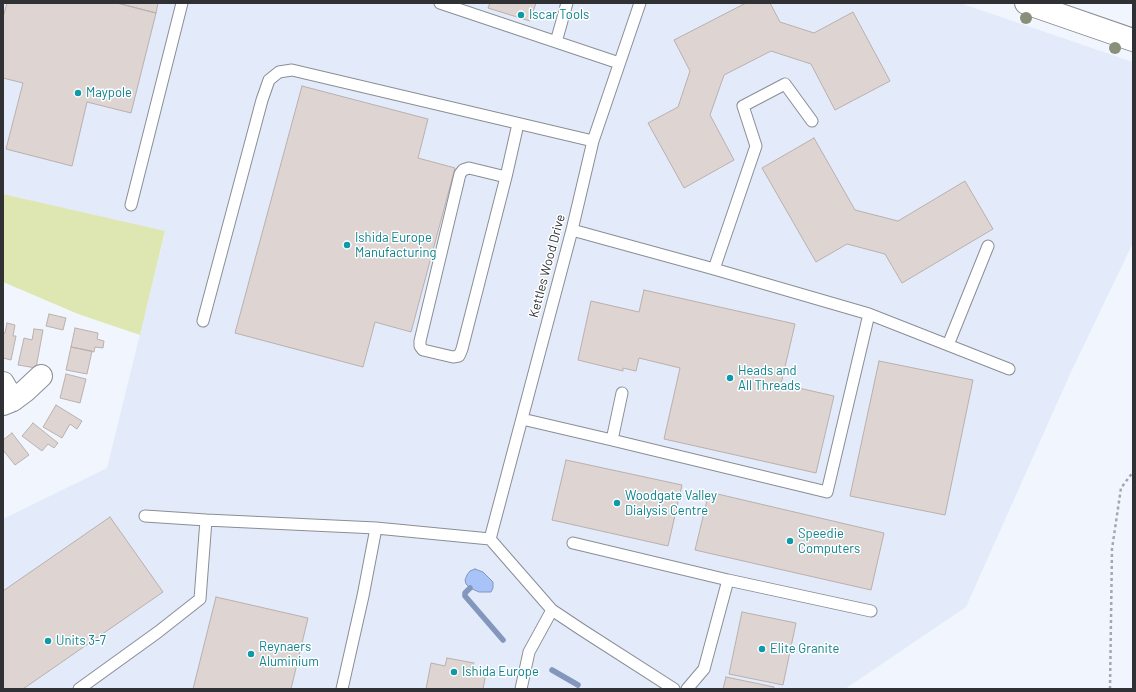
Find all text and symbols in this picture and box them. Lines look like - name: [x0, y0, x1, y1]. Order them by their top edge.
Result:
- place label: Iscar Tools: [529, 7, 589, 23]
- marker: Iscar Tools: [516, 10, 526, 20]
- place label: Maypole: [86, 85, 132, 101]
- marker: Maypole: [73, 88, 83, 98]
- street label: Kettles Wood Drive: [526, 213, 568, 319]
- place label: Ishida Europe Manufacturing: [355, 230, 436, 261]
- marker: Ishida Europe Manufacturing: [342, 240, 352, 250]
- place label: Heads and All Threads: [738, 363, 800, 394]
- marker: Heads and All Threads: [725, 373, 735, 383]
- place label: Woodgate Valley Dialysis Centre: [625, 488, 717, 519]
- marker: Woodgate Valley Dialysis Centre: [612, 498, 622, 508]
- place label: Speedie Computers: [798, 526, 860, 557]
- marker: Speedie Computers: [785, 536, 795, 546]
- place label: Units 3-7: [56, 633, 106, 649]
- marker: Units 3-7: [43, 636, 53, 646]
- place label: Reynaers Aluminium: [259, 639, 319, 670]
- place label: Elite Granite: [770, 641, 839, 657]
- marker: Elite Granite: [757, 644, 767, 654]
- marker: Reynaers Aluminium: [246, 649, 256, 659]
- place label: Ishida Europe: [462, 664, 539, 680]
- marker: Ishida Europe: [449, 667, 459, 677]

